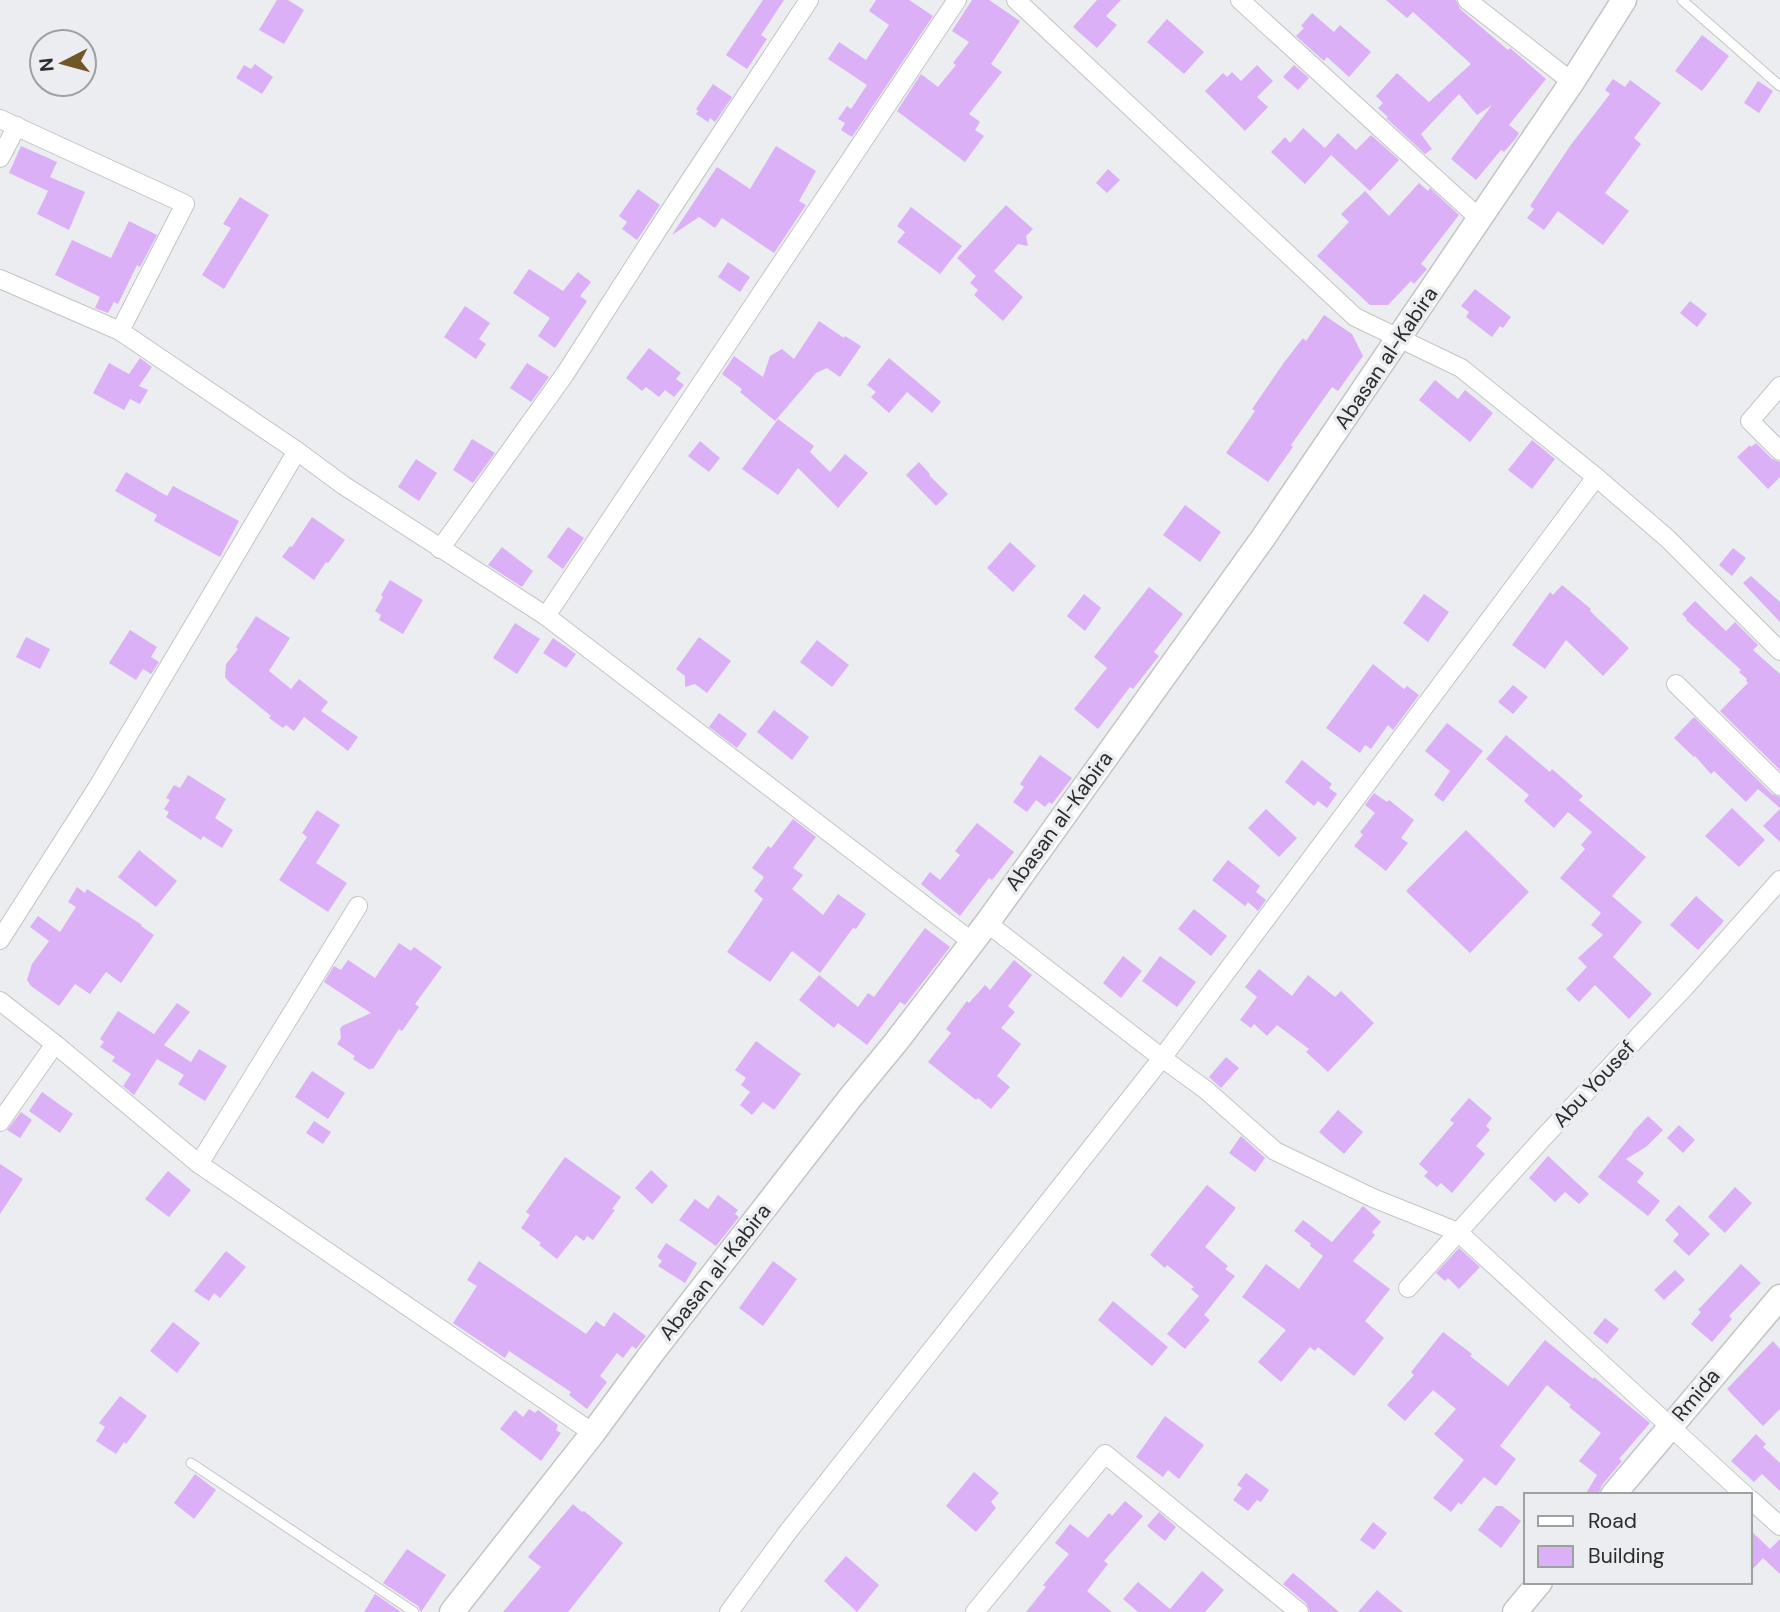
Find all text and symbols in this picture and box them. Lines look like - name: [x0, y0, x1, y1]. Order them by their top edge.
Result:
- north arrow: [28, 28, 98, 98]
- text: N: [33, 57, 60, 73]
- street label: Abasan al-Kabira: [1328, 281, 1444, 435]
- street label: Abasan al-Kabira: [999, 746, 1119, 896]
- street label: Abu Yousef: [1547, 1035, 1641, 1133]
- street label: Abasan al-Kabira: [653, 1198, 777, 1346]
- street label: Rmida: [1666, 1363, 1726, 1427]
- legend: [1524, 1493, 1752, 1584]
- text: Road: [1588, 1507, 1637, 1535]
- text: Building: [1588, 1542, 1665, 1570]

